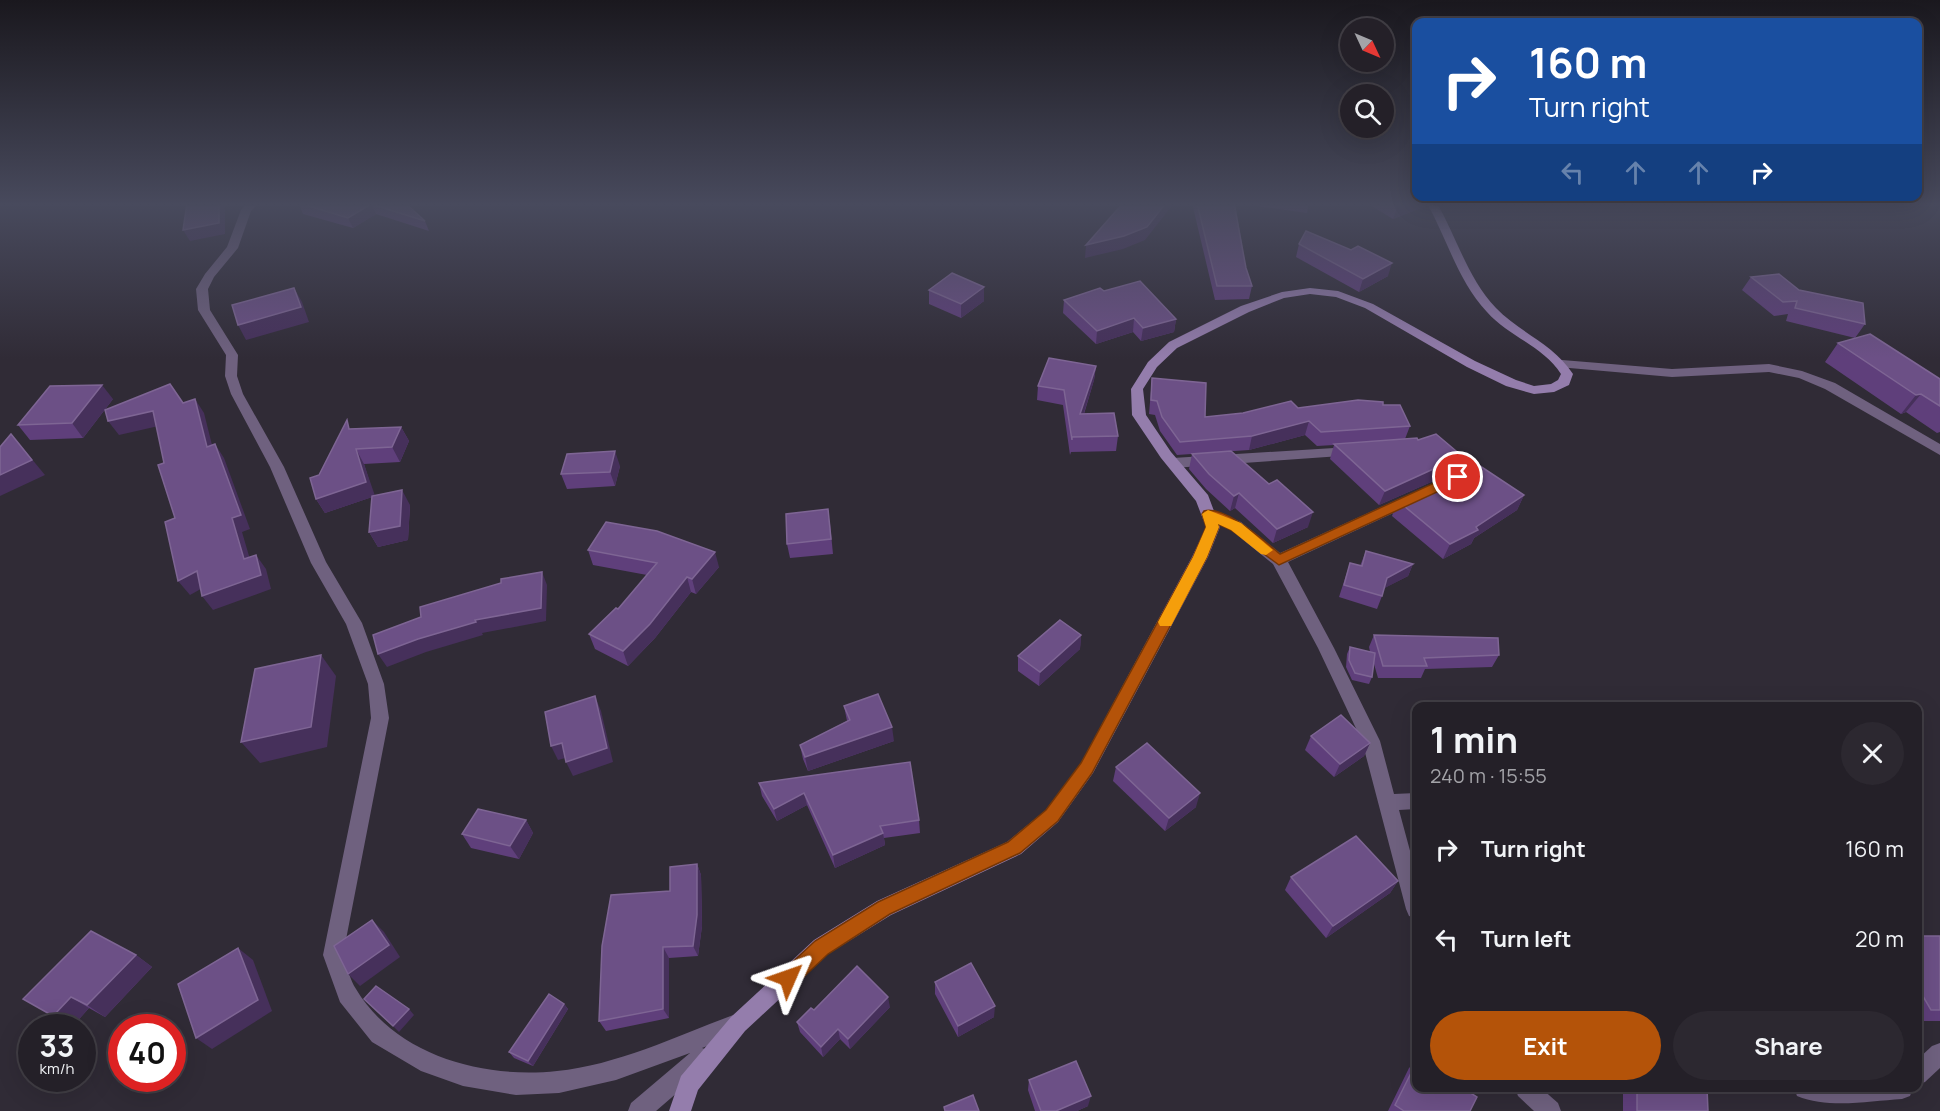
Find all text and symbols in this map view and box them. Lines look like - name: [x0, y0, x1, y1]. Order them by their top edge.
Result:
- north arrow: [1340, 18, 1394, 72]
- map controls: [1340, 18, 1394, 138]
- text: 160 m: [1529, 33, 1647, 91]
- icon: right: [1430, 42, 1508, 120]
- button: search: [1340, 84, 1394, 138]
- text: Turn right: [1529, 88, 1650, 125]
- icon: left: [1556, 156, 1589, 189]
- icon: ahead: [1619, 156, 1652, 189]
- icon: ahead: [1682, 156, 1715, 189]
- icon: right: [1745, 156, 1778, 189]
- pin: [1432, 451, 1483, 502]
- icon: arrive: [1441, 460, 1474, 493]
- text: 1 min: [1430, 715, 1518, 764]
- button: close: [1841, 722, 1904, 785]
- text: 240 m · 15:55: [1430, 762, 1547, 789]
- icon: right: [1430, 833, 1463, 866]
- text: Turn right: [1481, 834, 1586, 864]
- text: 160 m: [1845, 834, 1904, 864]
- icon: left: [1430, 923, 1463, 956]
- text: Turn left: [1481, 924, 1571, 954]
- text: 20 m: [1855, 924, 1904, 954]
- position arrow: [756, 946, 820, 1010]
- button: Exit: [1430, 1011, 1661, 1080]
- button: Share: [1673, 1011, 1904, 1080]
- speed limit sign: 40: [108, 1014, 186, 1092]
- text: 33: [40, 1025, 74, 1066]
- text: km/h: [40, 1058, 74, 1079]

